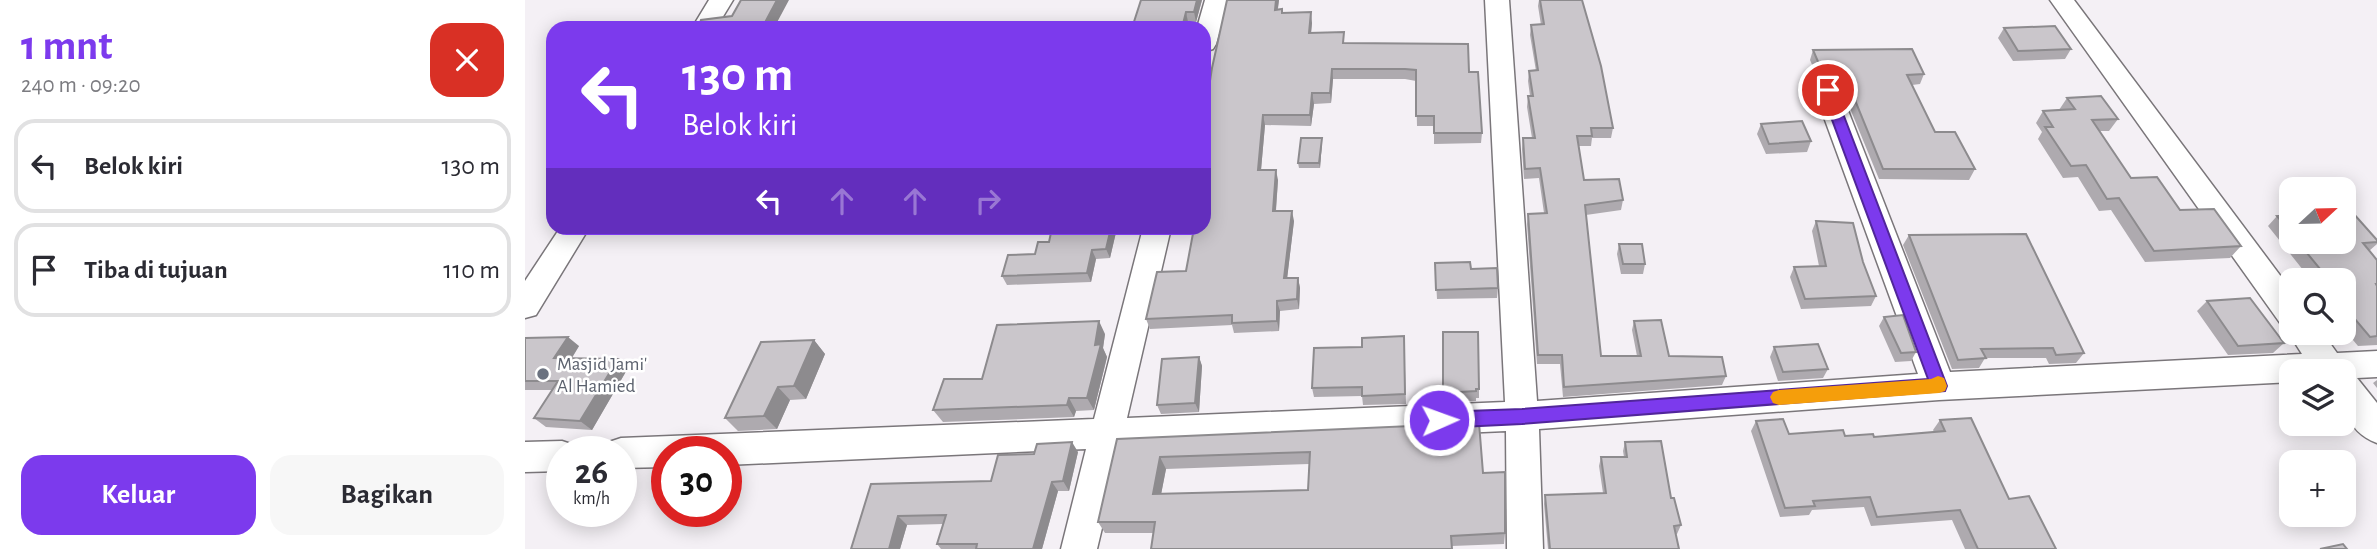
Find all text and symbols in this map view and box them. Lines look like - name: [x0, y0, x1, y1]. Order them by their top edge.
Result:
- button: close: [430, 23, 504, 97]
- text: 1 mnt: [21, 25, 113, 67]
- icon: left: [567, 49, 658, 140]
- text: 130 m: [682, 51, 793, 100]
- pin: [1798, 60, 1858, 120]
- icon: arrive: [1809, 71, 1847, 109]
- text: 240 m · 09:20: [21, 74, 141, 97]
- text: Belok kiri: [682, 109, 798, 141]
- icon: left: [25, 147, 63, 185]
- text: Belok kiri: [84, 153, 183, 179]
- text: 130 m: [442, 153, 500, 179]
- north arrow: [2279, 177, 2355, 254]
- map controls: [2279, 177, 2356, 527]
- icon: left: [750, 182, 788, 220]
- icon: ahead: [823, 182, 861, 220]
- icon: ahead: [896, 182, 934, 220]
- icon: right: [969, 182, 1007, 220]
- icon: arrive: [25, 251, 63, 289]
- text: Tiba di tujuan: [84, 257, 228, 283]
- text: 110 m: [443, 257, 500, 283]
- button: search: [2279, 268, 2356, 345]
- place label: Masjid Jami' Al Hamied: [557, 355, 647, 396]
- button: layers: [2279, 359, 2356, 436]
- marker: Masjid Jami' Al Hamied: [535, 366, 551, 382]
- position arrow: [1402, 383, 1476, 457]
- speed limit sign: 30: [651, 436, 742, 527]
- button: +: [2279, 450, 2356, 527]
- button: Keluar: [21, 455, 256, 535]
- button: Bagikan: [270, 455, 504, 535]
- text: 26: [575, 455, 608, 490]
- text: km/h: [573, 490, 610, 508]

